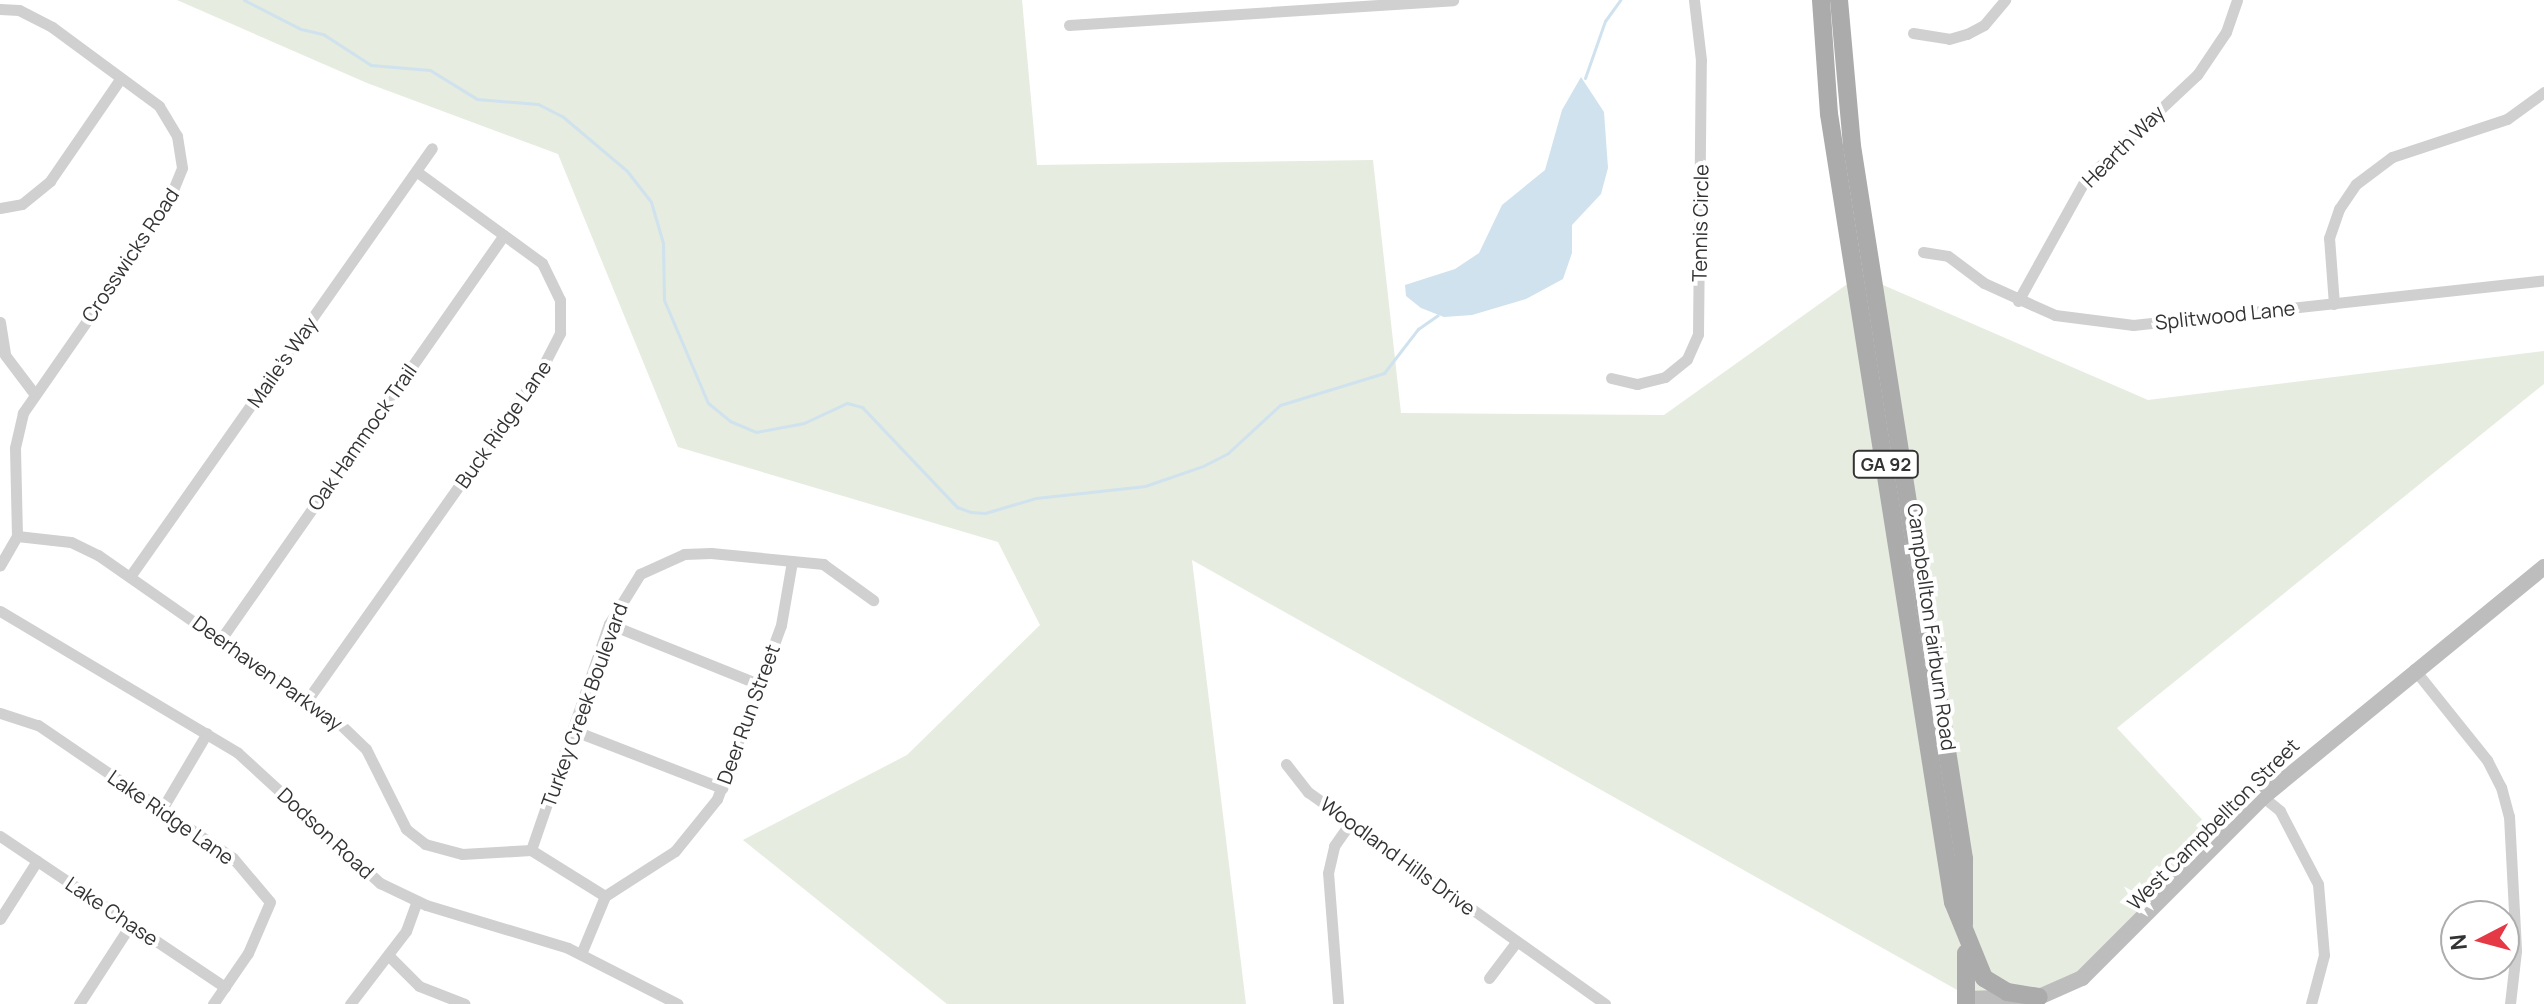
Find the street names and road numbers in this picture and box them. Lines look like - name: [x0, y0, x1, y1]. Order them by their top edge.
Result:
- street label: Hearth Way: [2077, 100, 2169, 192]
- street label: Tennis Circle: [1687, 164, 1713, 282]
- street label: Crosswicks Road: [76, 183, 184, 327]
- street label: Splitwood Lane: [2154, 296, 2296, 334]
- street label: Maile's Way: [242, 312, 322, 412]
- street label: Buck Ridge Lane: [450, 355, 556, 493]
- street label: Oak Hammock Trail: [303, 359, 421, 515]
- road number: GA 92: [1852, 450, 1920, 478]
- street label: Campbellton Fairburn Road: [1903, 502, 1961, 752]
- street label: Turkey Creek Boulevard: [536, 599, 632, 811]
- street label: Deerhaven Parkway: [188, 611, 348, 735]
- street label: Deer Run Street: [712, 641, 784, 787]
- street label: West Campbellton Street: [2122, 733, 2304, 915]
- street label: Lake Ridge Lane: [103, 765, 239, 869]
- street label: Dodson Road: [273, 782, 379, 884]
- street label: Woodland Hills Drive: [1316, 792, 1480, 920]
- street label: Lake Chase: [61, 871, 163, 951]

